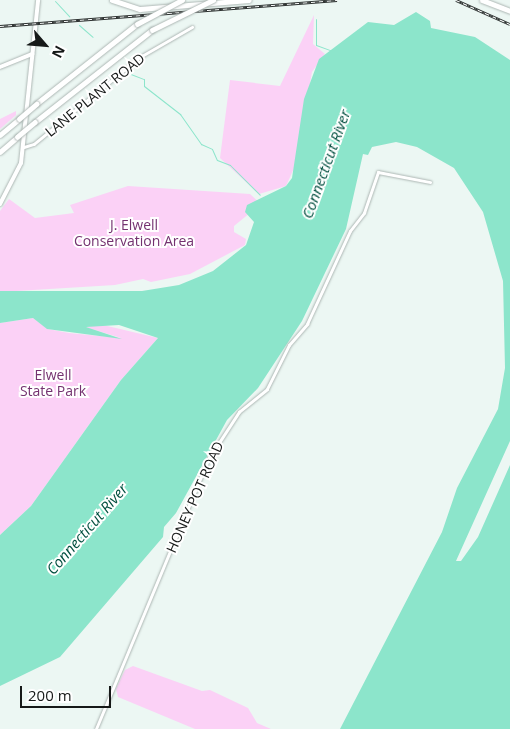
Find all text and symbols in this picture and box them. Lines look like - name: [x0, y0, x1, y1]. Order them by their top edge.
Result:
- north arrow: [20, 20, 70, 70]
- street label: LANE PLANT ROAD: [42, 50, 148, 140]
- water label: Connecticut River: [298, 107, 354, 221]
- park label: J. Elwell Conservation Area: [74, 217, 194, 250]
- park label: Elwell State Park: [20, 367, 86, 400]
- street label: HONEY POT ROAD: [163, 439, 227, 555]
- water label: Connecticut River: [43, 480, 131, 578]
- scale bar: [22, 676, 114, 708]
- text: 200 m: [28, 685, 72, 705]

